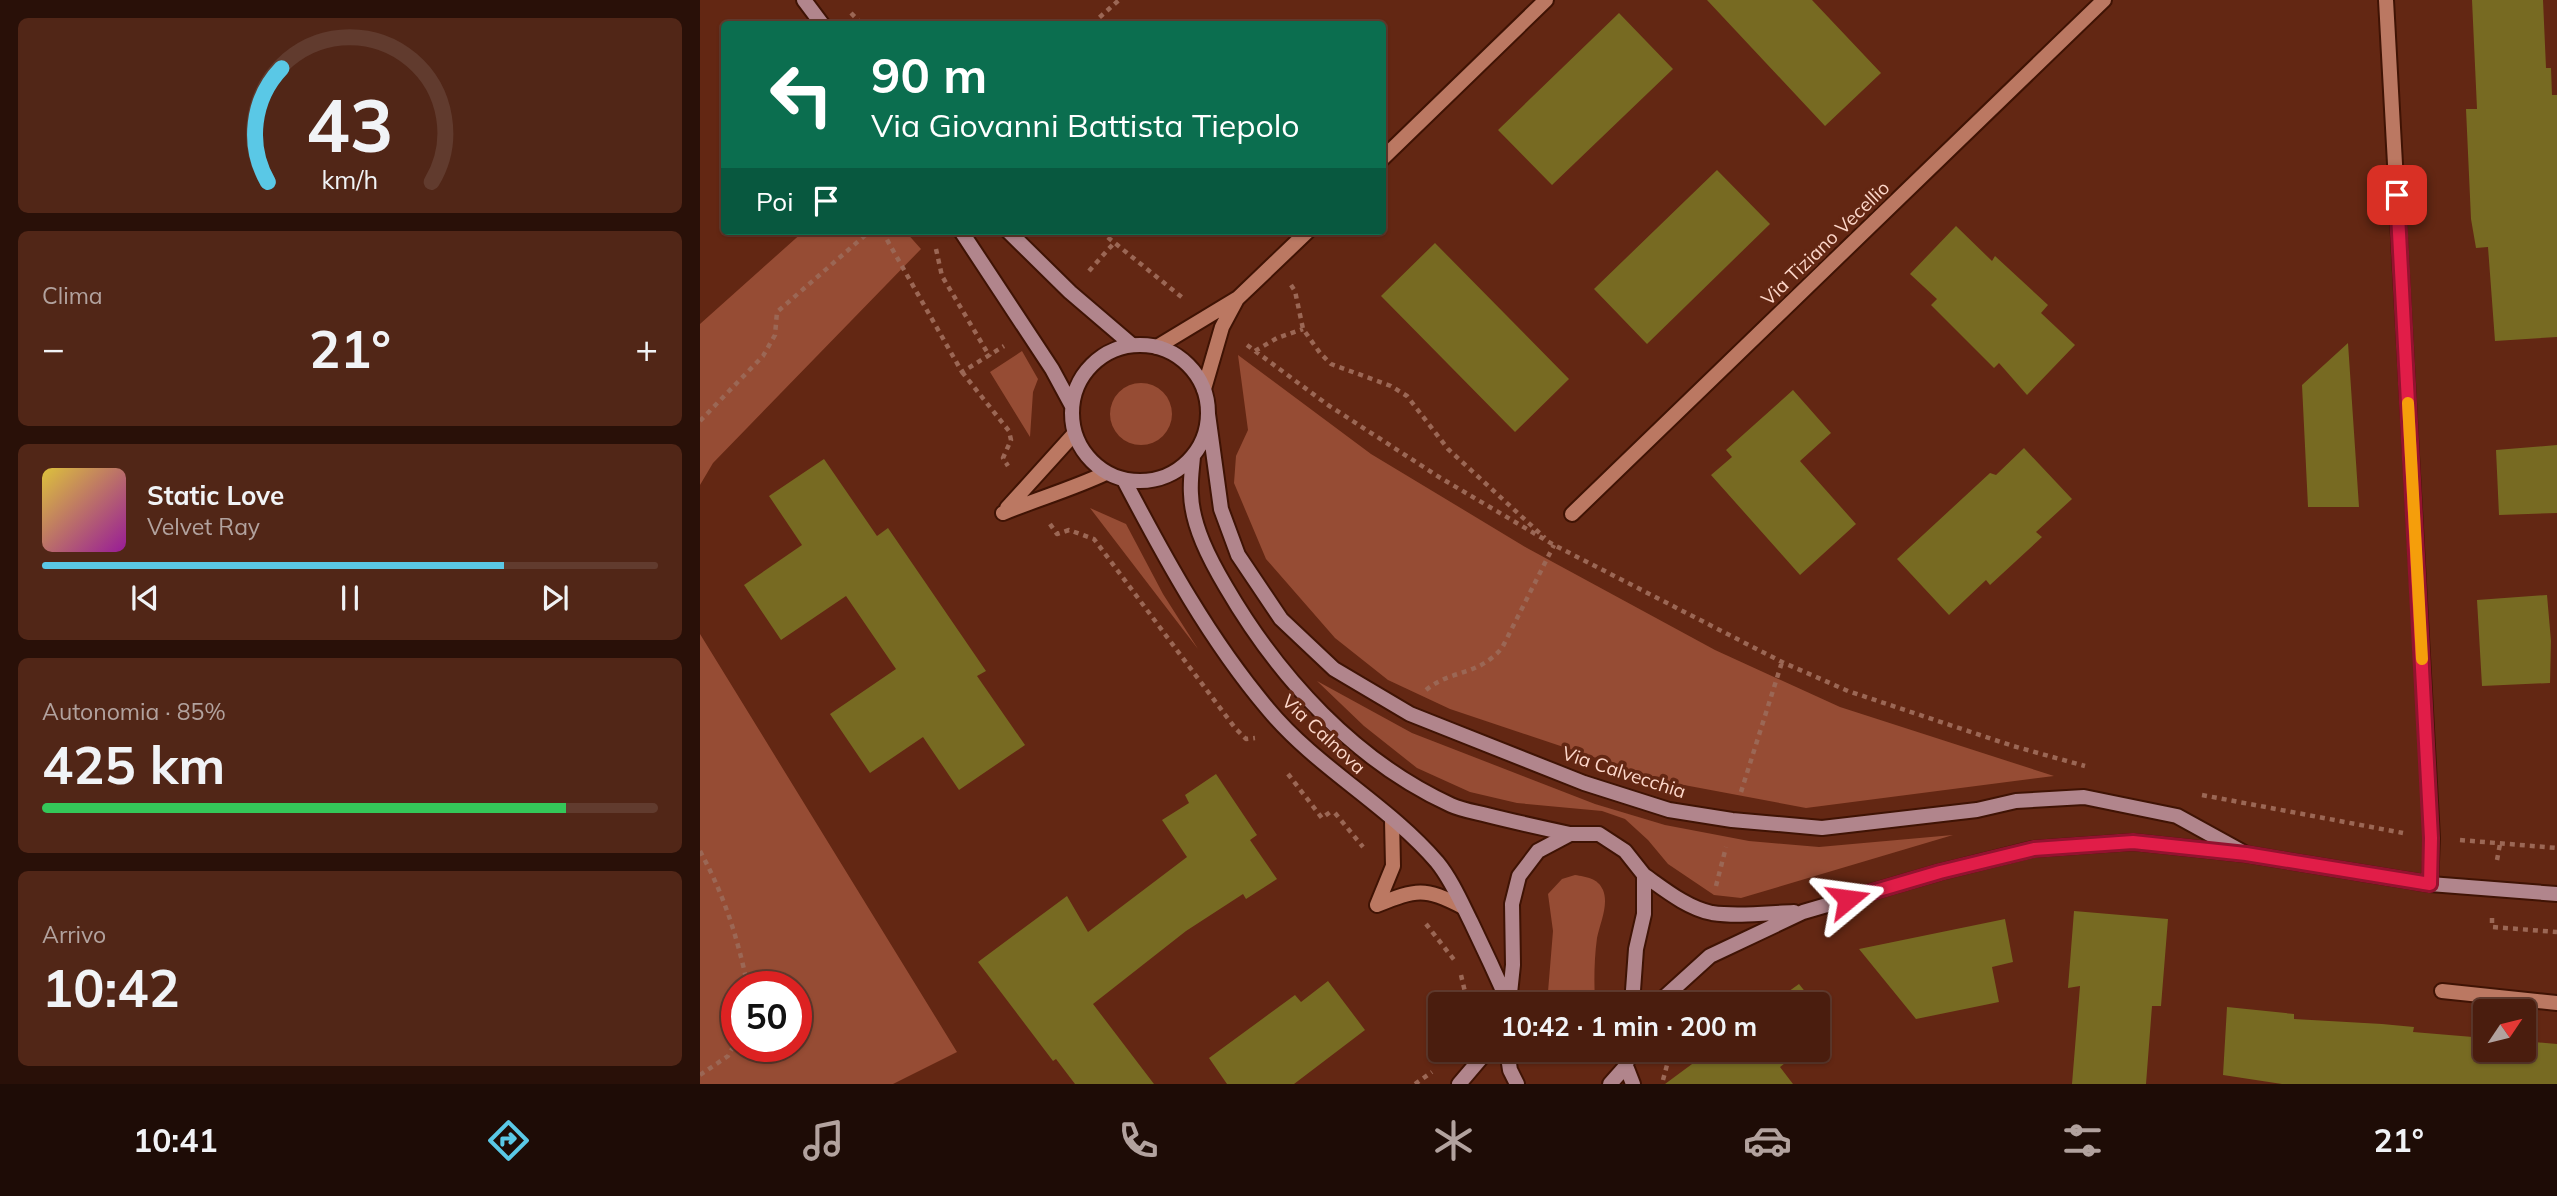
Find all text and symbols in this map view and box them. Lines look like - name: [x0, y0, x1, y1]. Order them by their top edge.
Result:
- text: 90 m: [871, 44, 987, 105]
- icon: left: [756, 49, 847, 140]
- text: 43: [306, 79, 394, 170]
- text: Via Giovanni Battista Tiepolo: [871, 105, 1300, 145]
- text: km/h: [322, 163, 378, 194]
- pin: [2367, 165, 2427, 225]
- street label: Via Tiziano Vecellio: [1756, 176, 1894, 310]
- icon: arrive: [2378, 176, 2416, 214]
- icon: arrive: [807, 182, 845, 220]
- text: Poi: [756, 185, 793, 218]
- text: Clima: [42, 281, 103, 310]
- text: 21°: [309, 316, 391, 381]
- text: −: [42, 324, 65, 372]
- text: +: [635, 324, 658, 372]
- text: Static Love: [147, 479, 284, 512]
- text: Velvet Ray: [147, 512, 260, 541]
- icon: previous: [126, 579, 164, 617]
- icon: pause: [331, 579, 369, 617]
- icon: next: [536, 579, 574, 617]
- street label: Via Calnova: [1277, 689, 1371, 779]
- text: Autonomia · 85%: [42, 697, 226, 726]
- text: 425 km: [42, 732, 225, 797]
- street label: Via Calvecchia: [1559, 741, 1689, 803]
- position arrow: [1811, 862, 1885, 936]
- text: Arrivo: [42, 920, 106, 949]
- text: 10:42: [42, 955, 180, 1020]
- speed limit sign: 50: [721, 971, 812, 1062]
- north arrow: [2473, 999, 2536, 1062]
- map controls: [2473, 999, 2536, 1062]
- text: 10:42 · 1 min · 200 m: [1501, 1010, 1757, 1043]
- icon: directions: [484, 1116, 533, 1165]
- icon: music: [799, 1116, 848, 1165]
- icon: phone: [1114, 1116, 1163, 1165]
- icon: climate: [1429, 1116, 1478, 1165]
- icon: car: [1743, 1116, 1792, 1165]
- icon: filters: [2058, 1116, 2107, 1165]
- text: 10:41: [133, 1120, 218, 1160]
- text: 21°: [2373, 1120, 2424, 1160]

